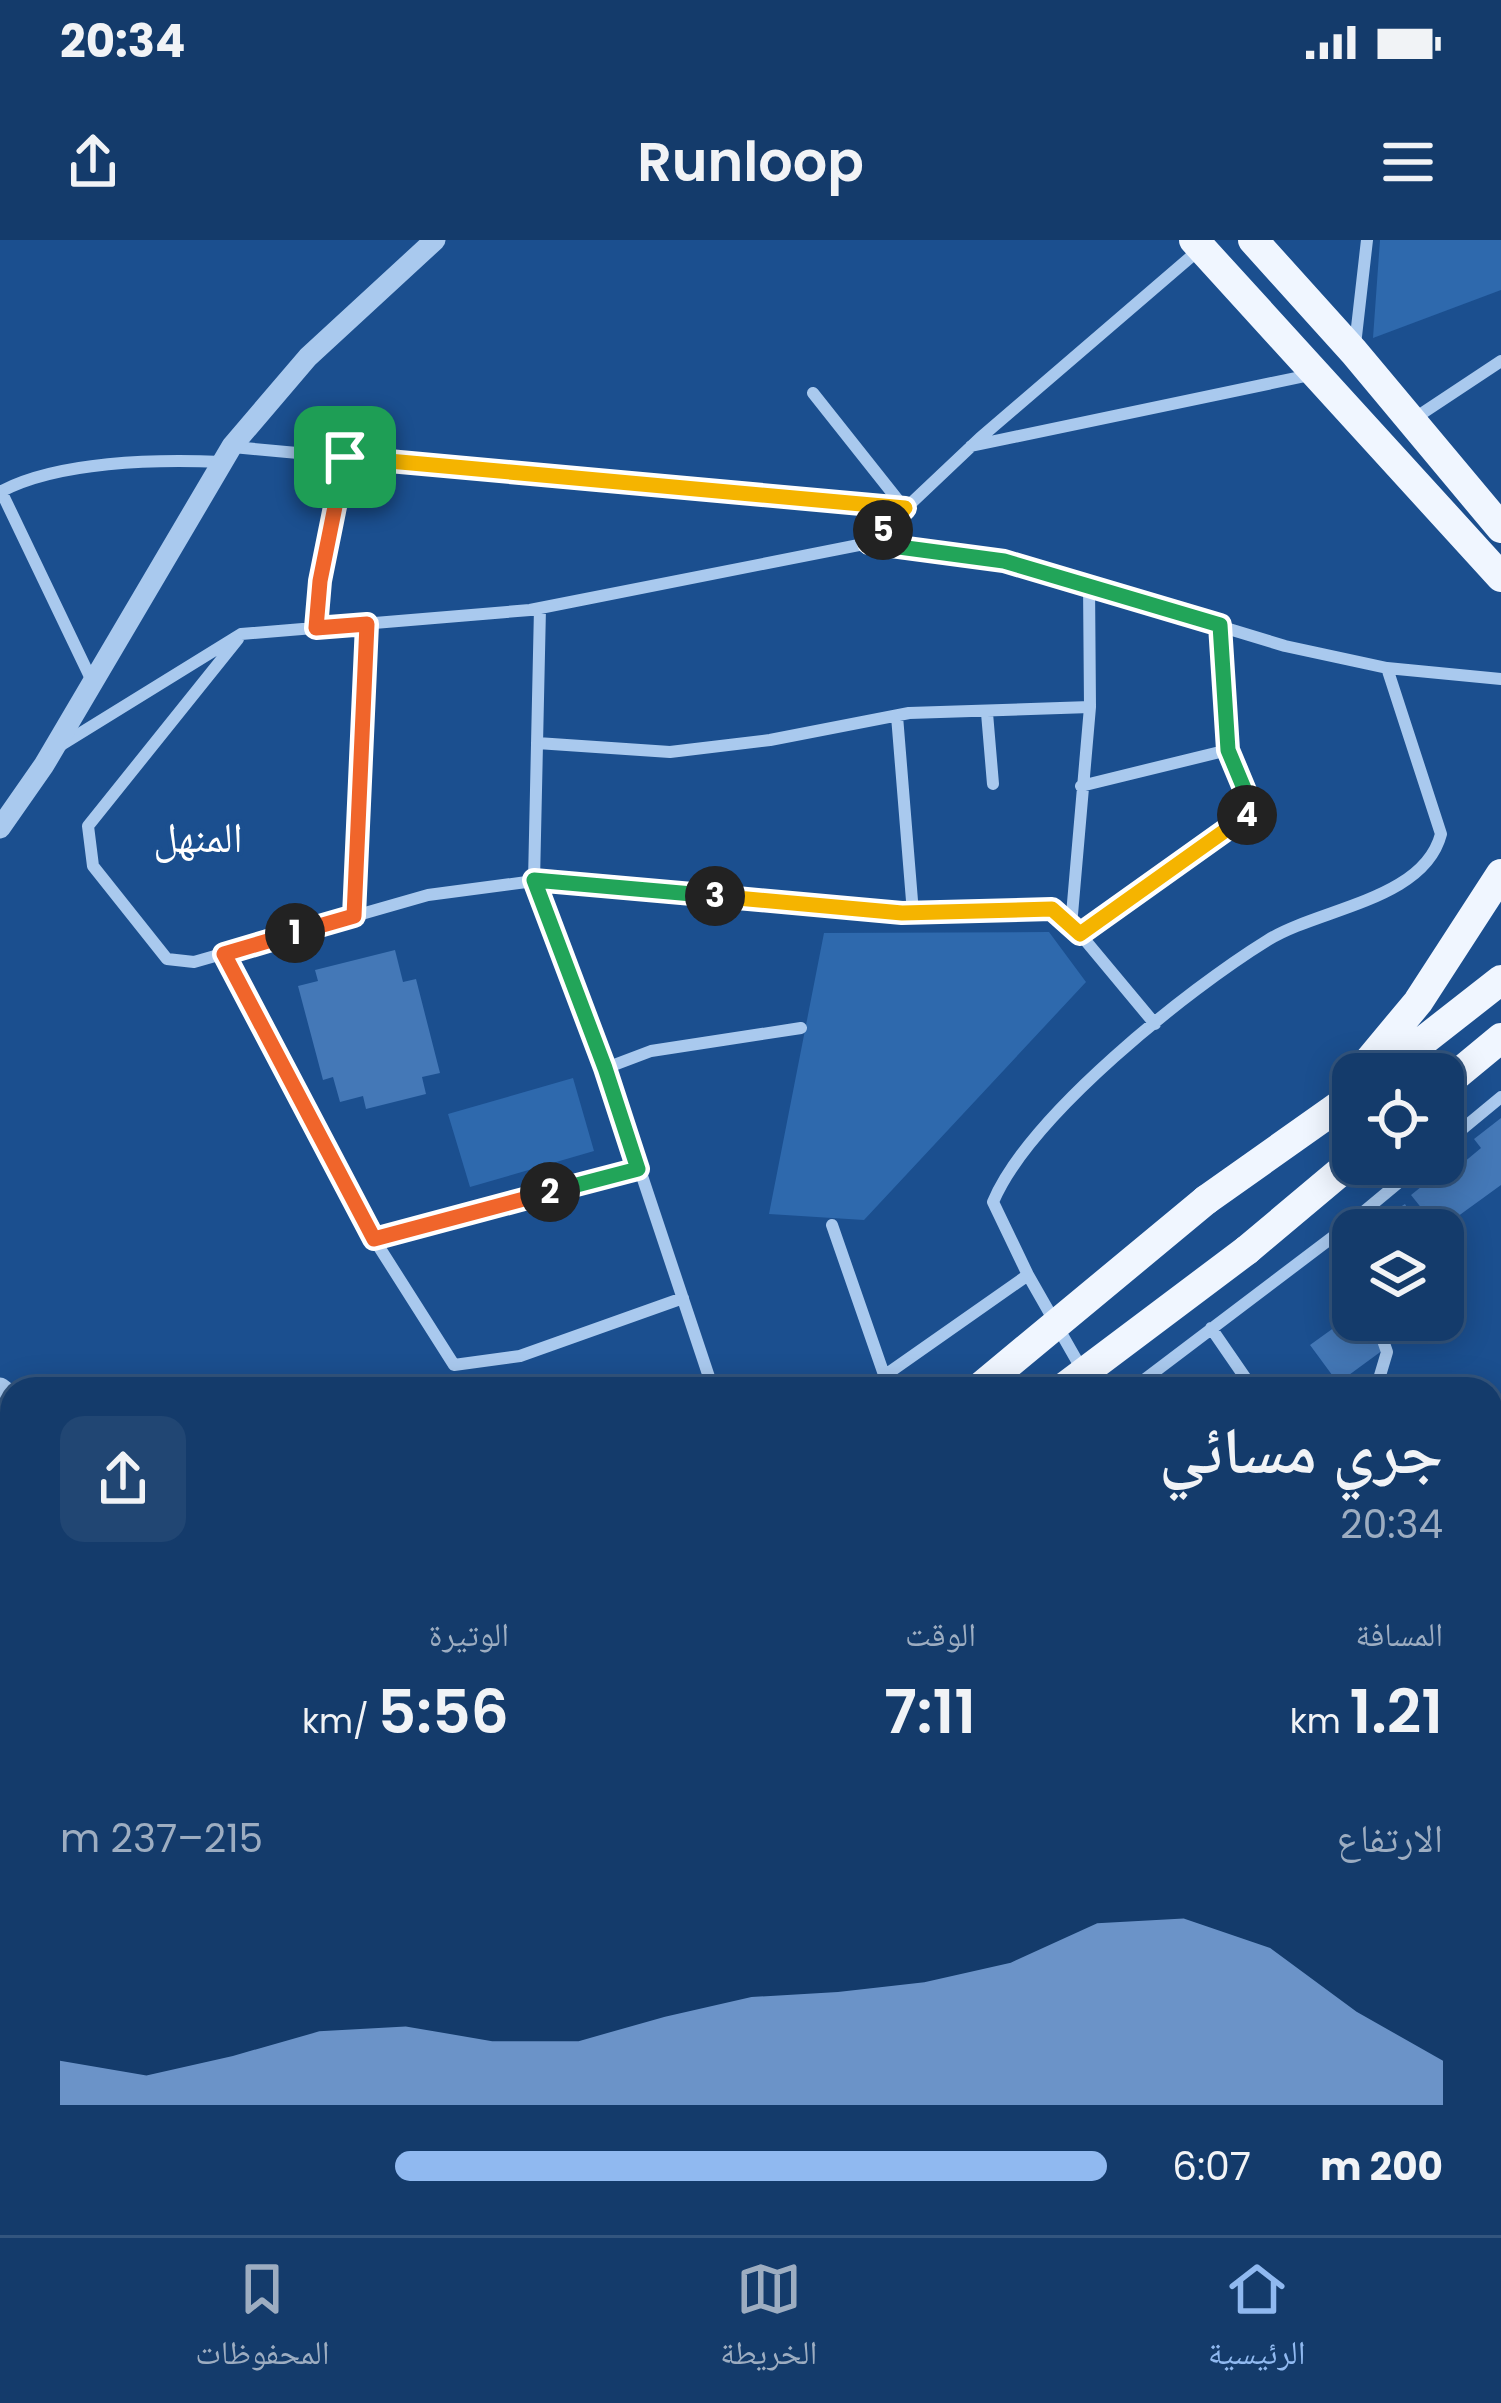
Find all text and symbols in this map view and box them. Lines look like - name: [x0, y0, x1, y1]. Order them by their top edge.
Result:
- text: 20:34: [60, 10, 186, 73]
- text: Runloop: [637, 124, 864, 200]
- icon: share: [60, 129, 126, 195]
- icon: menu: [1375, 129, 1441, 195]
- pin: [294, 406, 396, 508]
- icon: arrive: [312, 424, 378, 490]
- pin: 5: [853, 500, 913, 560]
- text: 5: [872, 506, 894, 553]
- pin: 4: [1217, 785, 1277, 845]
- text: 4: [1236, 791, 1258, 838]
- district label: المنهل: [153, 808, 243, 867]
- pin: 3: [685, 866, 745, 926]
- text: 3: [705, 872, 725, 919]
- pin: 1: [265, 903, 325, 963]
- text: 1: [289, 909, 301, 956]
- map controls: [1332, 1053, 1464, 1341]
- button: locate: [1332, 1053, 1464, 1185]
- pin: 2: [520, 1162, 580, 1222]
- text: 2: [541, 1168, 559, 1215]
- button: layers: [1332, 1209, 1464, 1341]
- text: جري مسائي: [1159, 1404, 1443, 1496]
- button: share: [60, 1416, 186, 1542]
- text: 20:34: [1340, 1497, 1443, 1552]
- text: الوتيرة: [429, 1611, 509, 1658]
- text: الوقت: [905, 1611, 976, 1658]
- text: المسافة: [1356, 1611, 1443, 1658]
- text: 5:56: [378, 1670, 509, 1754]
- text: 7:11: [884, 1670, 976, 1754]
- text: 1.21: [1350, 1670, 1443, 1754]
- text: /km: [302, 1698, 378, 1745]
- text: km: [1290, 1698, 1350, 1745]
- text: 215–237 m: [60, 1811, 263, 1866]
- text: الارتفاع: [1337, 1811, 1443, 1866]
- text: 6:07: [1172, 2139, 1251, 2194]
- text: 200 m: [1320, 2139, 1443, 2194]
- tab: المحفوظات: [195, 2256, 330, 2385]
- tab: الخريطة: [720, 2256, 817, 2385]
- tab: الرئيسية: [1208, 2256, 1306, 2385]

